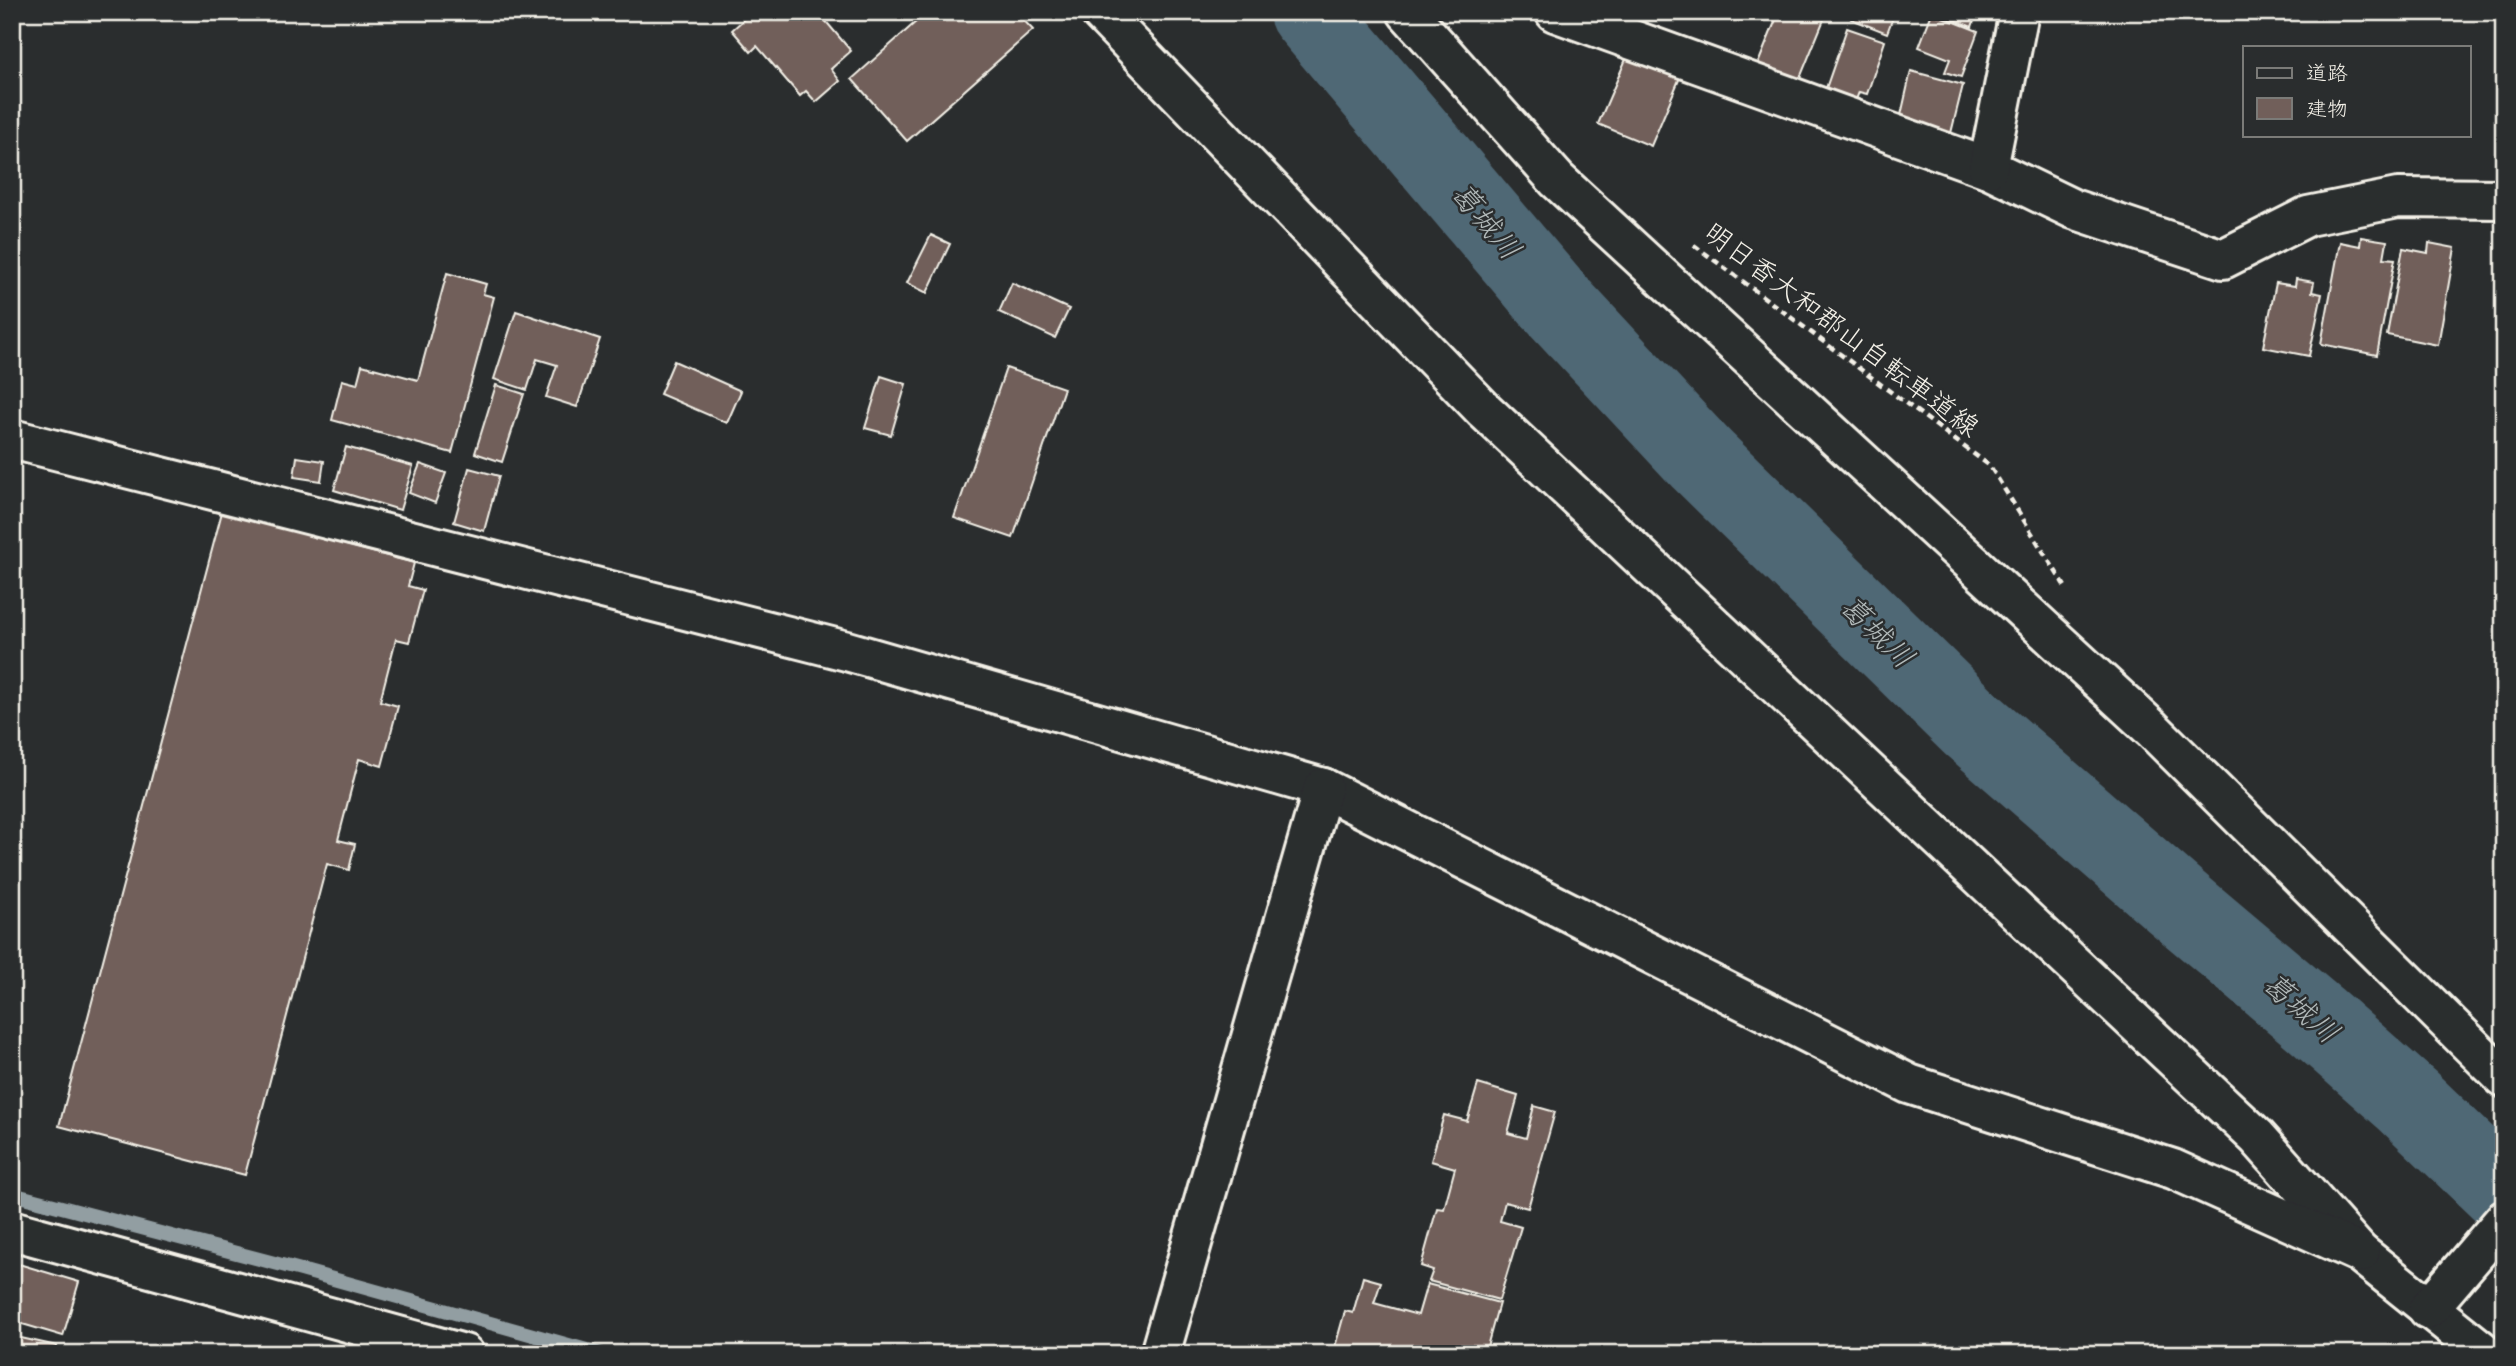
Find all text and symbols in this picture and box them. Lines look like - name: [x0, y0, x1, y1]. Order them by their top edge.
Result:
- legend: [2243, 46, 2470, 136]
- text: 道路: [2306, 60, 2348, 90]
- text: 建物: [2306, 96, 2348, 126]
- water label: 葛城川: [1438, 174, 1529, 272]
- street label: 明日香大和郡山自転車道線: [1693, 214, 1986, 449]
- water label: 葛城川: [1827, 587, 1923, 681]
- water label: 葛城川: [2251, 964, 2347, 1056]

